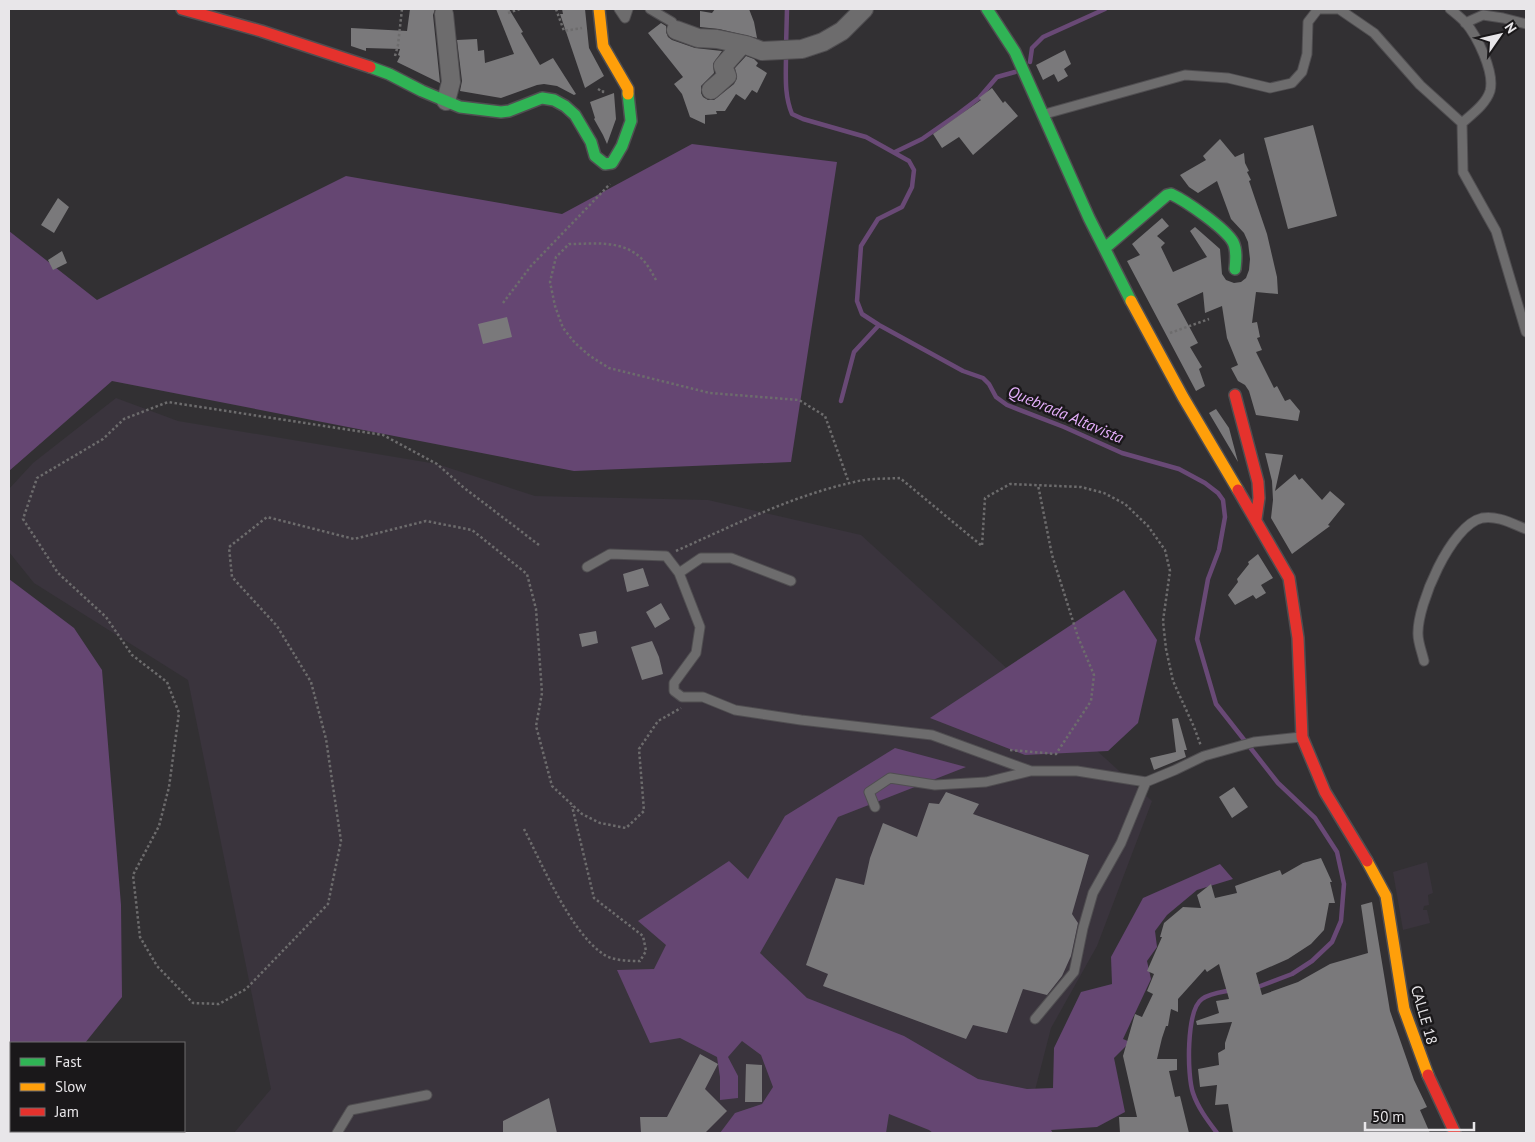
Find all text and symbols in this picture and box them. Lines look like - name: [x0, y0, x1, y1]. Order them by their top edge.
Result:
- north arrow: [1475, 10, 1525, 60]
- text: N: [1501, 19, 1521, 37]
- water label: Quebrada Altavista: [1005, 381, 1127, 447]
- street label: CALLE 18: [1407, 983, 1442, 1047]
- legend: [10, 1042, 185, 1132]
- text: Fast: [55, 1052, 82, 1071]
- text: Slow: [55, 1077, 86, 1096]
- scale bar: [1365, 1100, 1474, 1132]
- text: Jam: [54, 1102, 79, 1121]
- text: 50 m: [1372, 1107, 1405, 1126]

